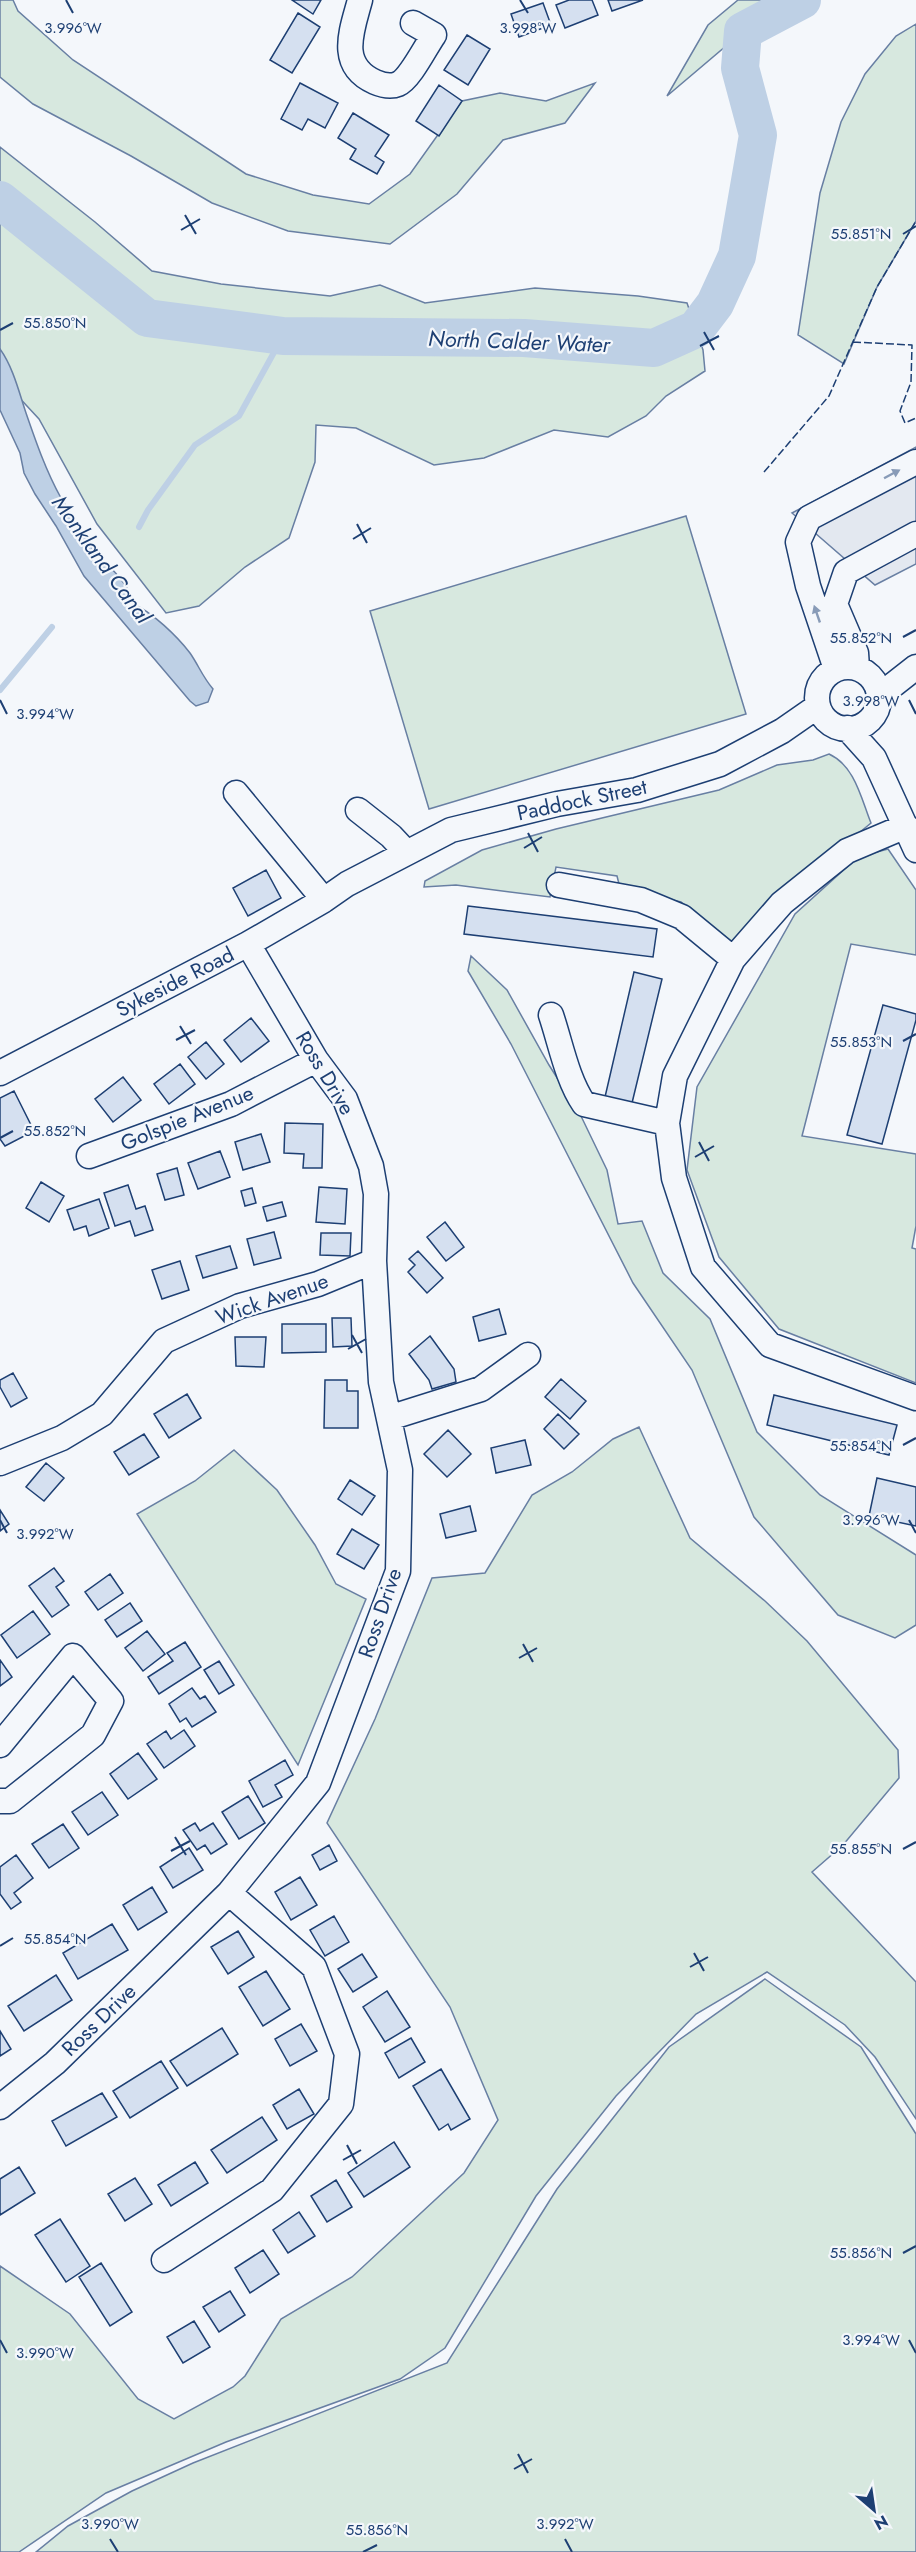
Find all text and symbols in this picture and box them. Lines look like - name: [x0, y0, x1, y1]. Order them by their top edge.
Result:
- text: 3.996°W: [44, 17, 102, 39]
- text: 3.998°W: [500, 17, 557, 39]
- text: 55.851°N: [831, 223, 891, 245]
- text: 55.850°N: [24, 312, 86, 334]
- water label: North Calder Water: [428, 322, 612, 360]
- one-way arrow: [884, 469, 901, 479]
- water label: Monkland Canal: [44, 488, 160, 631]
- one-way arrow: [812, 605, 821, 623]
- text: 55.852°N: [830, 627, 892, 649]
- text: 3.998°W: [843, 690, 900, 712]
- text: 3.994°W: [16, 703, 74, 725]
- street label: Paddock Street: [514, 772, 650, 828]
- street label: Sykeside Road: [111, 939, 239, 1025]
- street label: Ross Drive: [288, 1025, 362, 1121]
- text: 55.853°N: [830, 1031, 892, 1053]
- street label: Golspie Avenue: [116, 1078, 258, 1158]
- text: 55.852°N: [24, 1120, 86, 1142]
- street label: Wick Avenue: [212, 1266, 332, 1332]
- text: 55.854°N: [830, 1435, 892, 1457]
- text: 3.996°W: [842, 1509, 900, 1531]
- text: 3.992°W: [16, 1523, 74, 1545]
- street label: Ross Drive: [351, 1564, 409, 1662]
- text: 55.855°N: [830, 1838, 892, 1860]
- text: 55.854°N: [24, 1928, 86, 1950]
- street label: Ross Drive: [55, 1977, 143, 2063]
- text: 55.856°N: [830, 2242, 892, 2264]
- text: 3.994°W: [842, 2329, 900, 2351]
- text: 3.990°W: [16, 2342, 74, 2364]
- north arrow: [844, 2480, 904, 2540]
- text: N: [870, 2510, 892, 2536]
- text: 3.990°W: [81, 2513, 139, 2535]
- text: 3.992°W: [536, 2513, 594, 2535]
- text: 55.856°N: [346, 2519, 408, 2541]

